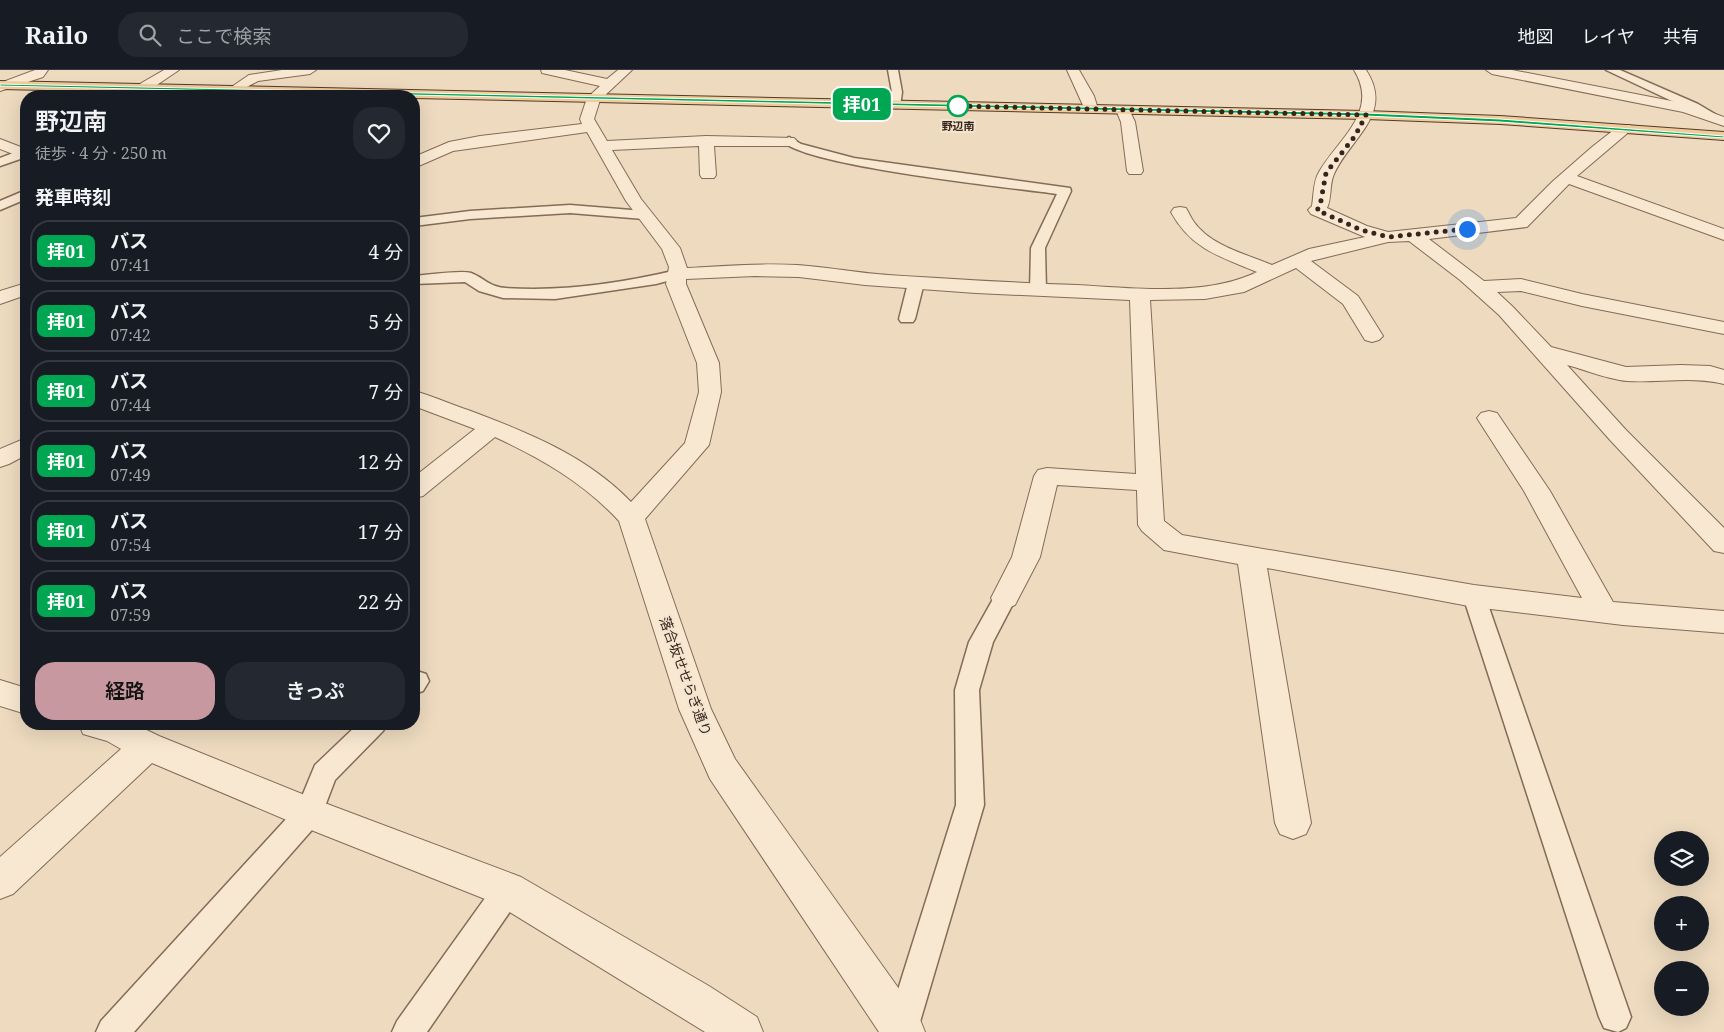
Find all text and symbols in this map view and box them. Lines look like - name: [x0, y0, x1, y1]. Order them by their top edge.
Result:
- search box: [118, 12, 468, 57]
- text: Railo: [25, 18, 88, 51]
- icon: search: [136, 21, 164, 49]
- text: ここで検索: [176, 23, 271, 49]
- text: 地図: [1518, 24, 1554, 48]
- text: レイヤ: [1582, 24, 1635, 48]
- text: 共有: [1663, 24, 1699, 48]
- line badge: 拝01: [833, 88, 891, 120]
- text: 拝01: [843, 92, 881, 116]
- marker: 野辺南: [947, 95, 969, 117]
- text: 野辺南: [35, 104, 107, 137]
- button: heart: [353, 107, 405, 159]
- place label: 野辺南: [942, 118, 975, 133]
- text: 徒歩 · 4 分 · 250 m: [35, 142, 167, 164]
- text: 発車時刻: [35, 184, 111, 210]
- your location: [1455, 217, 1480, 242]
- text: バス: [110, 228, 148, 254]
- text: 拝01: [47, 239, 85, 263]
- text: 4 分: [368, 239, 403, 265]
- text: 07:41: [110, 254, 151, 276]
- text: バス: [110, 298, 148, 324]
- text: 拝01: [47, 309, 85, 333]
- text: 5 分: [368, 309, 403, 335]
- text: 07:42: [110, 324, 151, 346]
- text: バス: [110, 368, 148, 394]
- text: 拝01: [47, 379, 85, 403]
- text: 7 分: [368, 379, 403, 405]
- text: 07:44: [110, 394, 151, 416]
- text: バス: [110, 438, 148, 464]
- text: 拝01: [47, 449, 85, 473]
- text: 12 分: [358, 449, 403, 475]
- text: 07:49: [110, 464, 151, 486]
- text: バス: [110, 508, 148, 534]
- text: 拝01: [47, 519, 85, 543]
- text: 17 分: [358, 519, 403, 545]
- text: 07:54: [110, 534, 151, 556]
- text: バス: [110, 578, 148, 604]
- text: 拝01: [47, 589, 85, 613]
- text: 22 分: [358, 589, 403, 615]
- text: 07:59: [110, 604, 151, 626]
- street label: 落合坂せせらぎ通り: [656, 614, 716, 738]
- button: 経路: [35, 662, 215, 720]
- button: きっぷ: [225, 662, 405, 720]
- map controls: [1654, 831, 1709, 1016]
- button: layers: [1654, 831, 1709, 886]
- button: +: [1654, 896, 1709, 951]
- button: −: [1654, 961, 1709, 1016]

